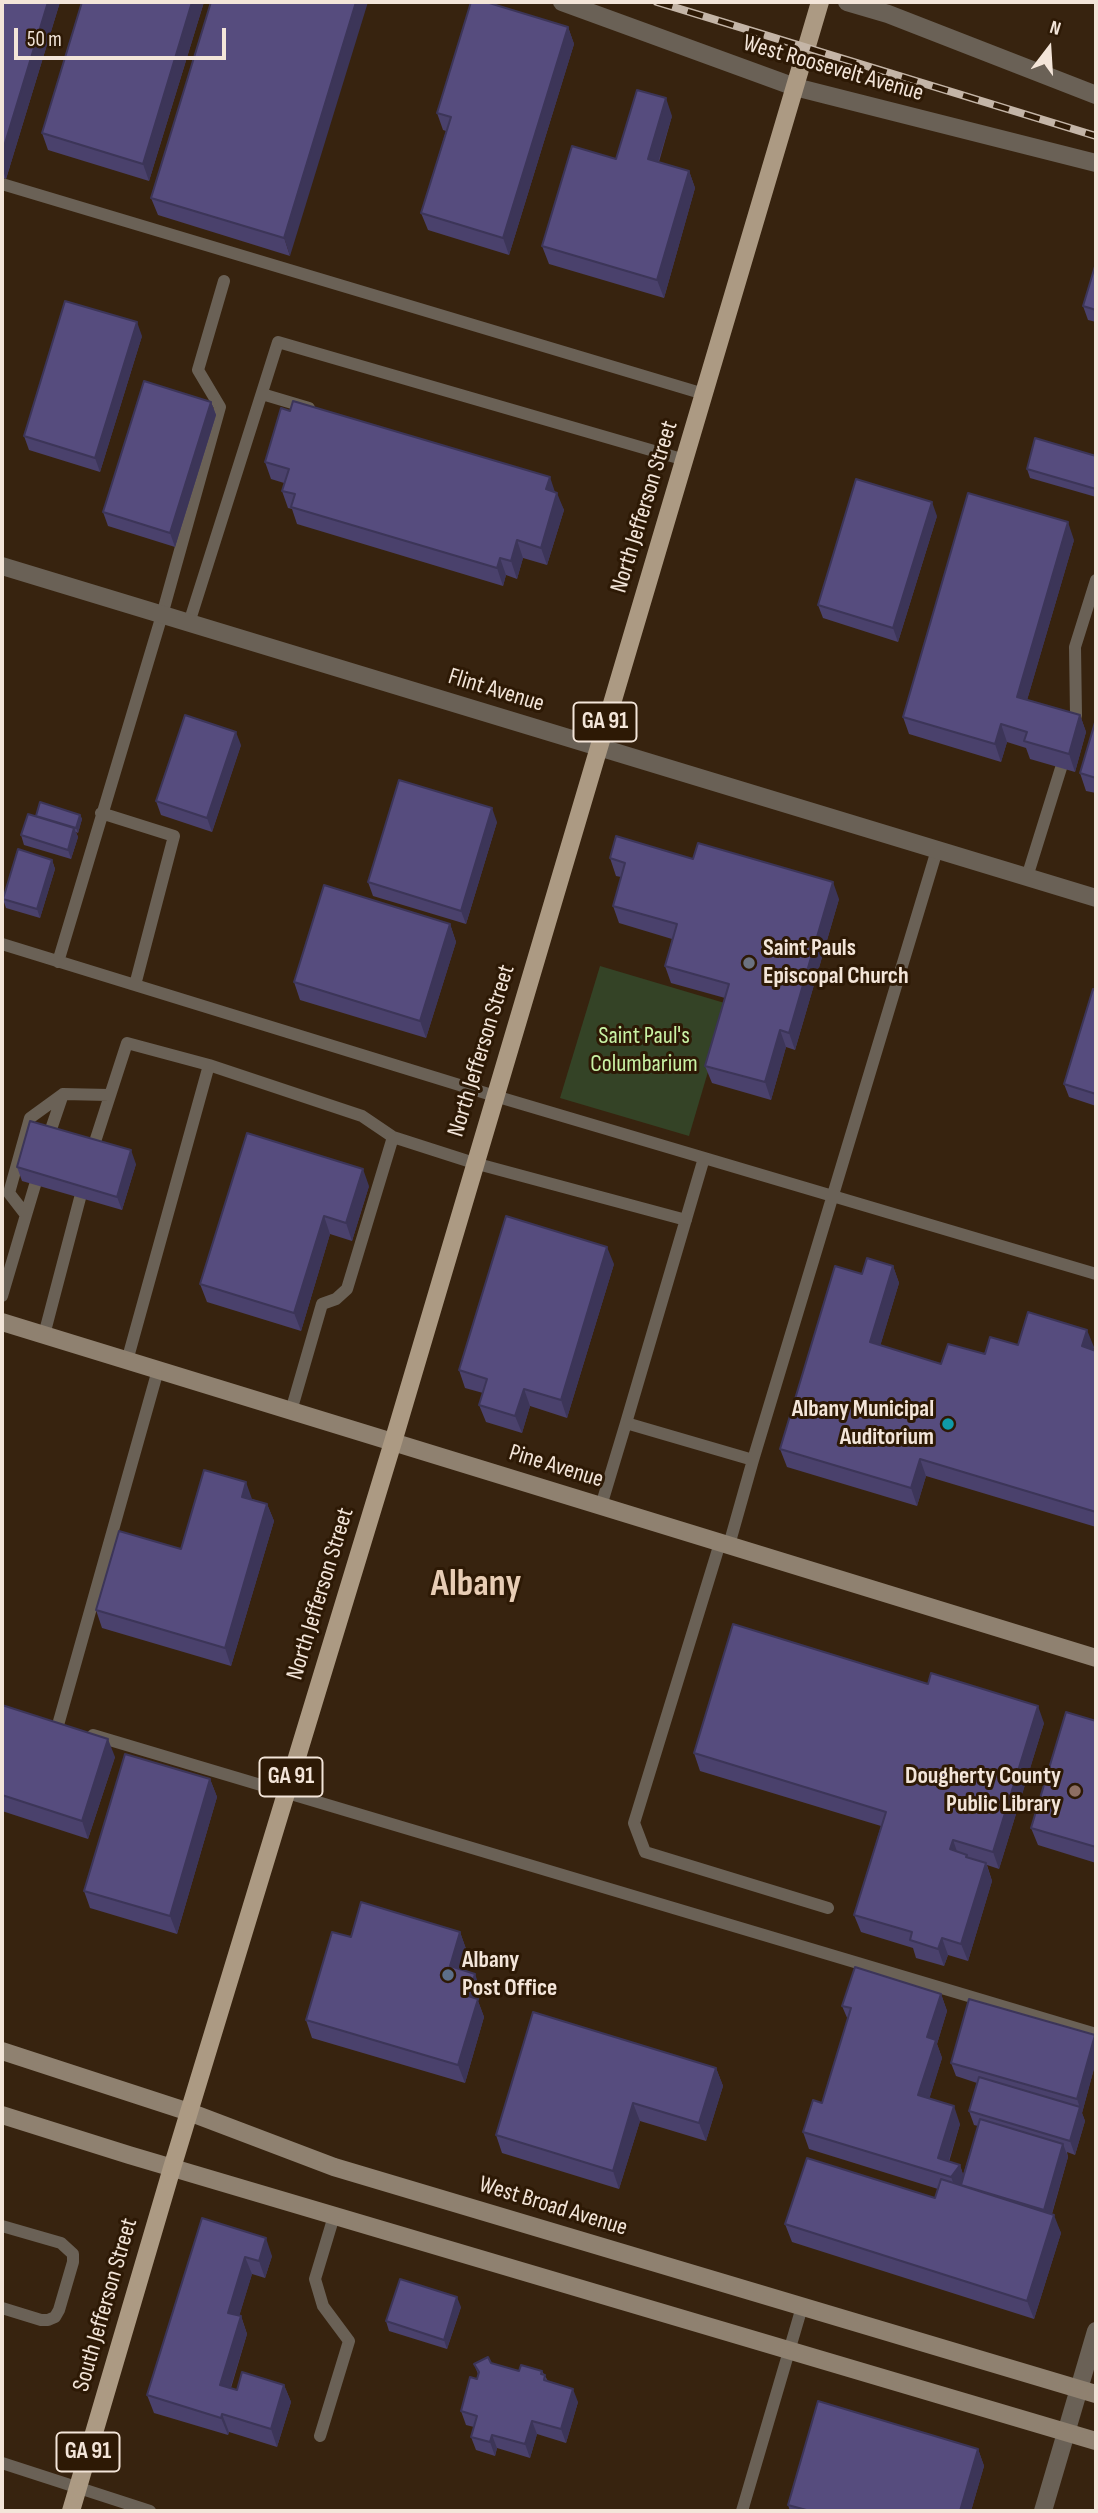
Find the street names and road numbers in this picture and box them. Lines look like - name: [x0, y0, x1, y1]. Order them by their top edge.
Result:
- street label: West Roosevelt Avenue: [739, 29, 927, 109]
- street label: North Jefferson Street: [605, 418, 685, 596]
- street label: Flint Avenue: [445, 663, 547, 719]
- road number: GA 91: [574, 702, 636, 742]
- street label: North Jefferson Street: [442, 962, 522, 1140]
- street label: Pine Avenue: [505, 1439, 607, 1495]
- street label: North Jefferson Street: [281, 1505, 361, 1683]
- road number: GA 91: [260, 1758, 322, 1797]
- street label: West Broad Avenue: [475, 2171, 631, 2243]
- street label: South Jefferson Street: [67, 2215, 145, 2395]
- road number: GA 91: [56, 2432, 119, 2472]

